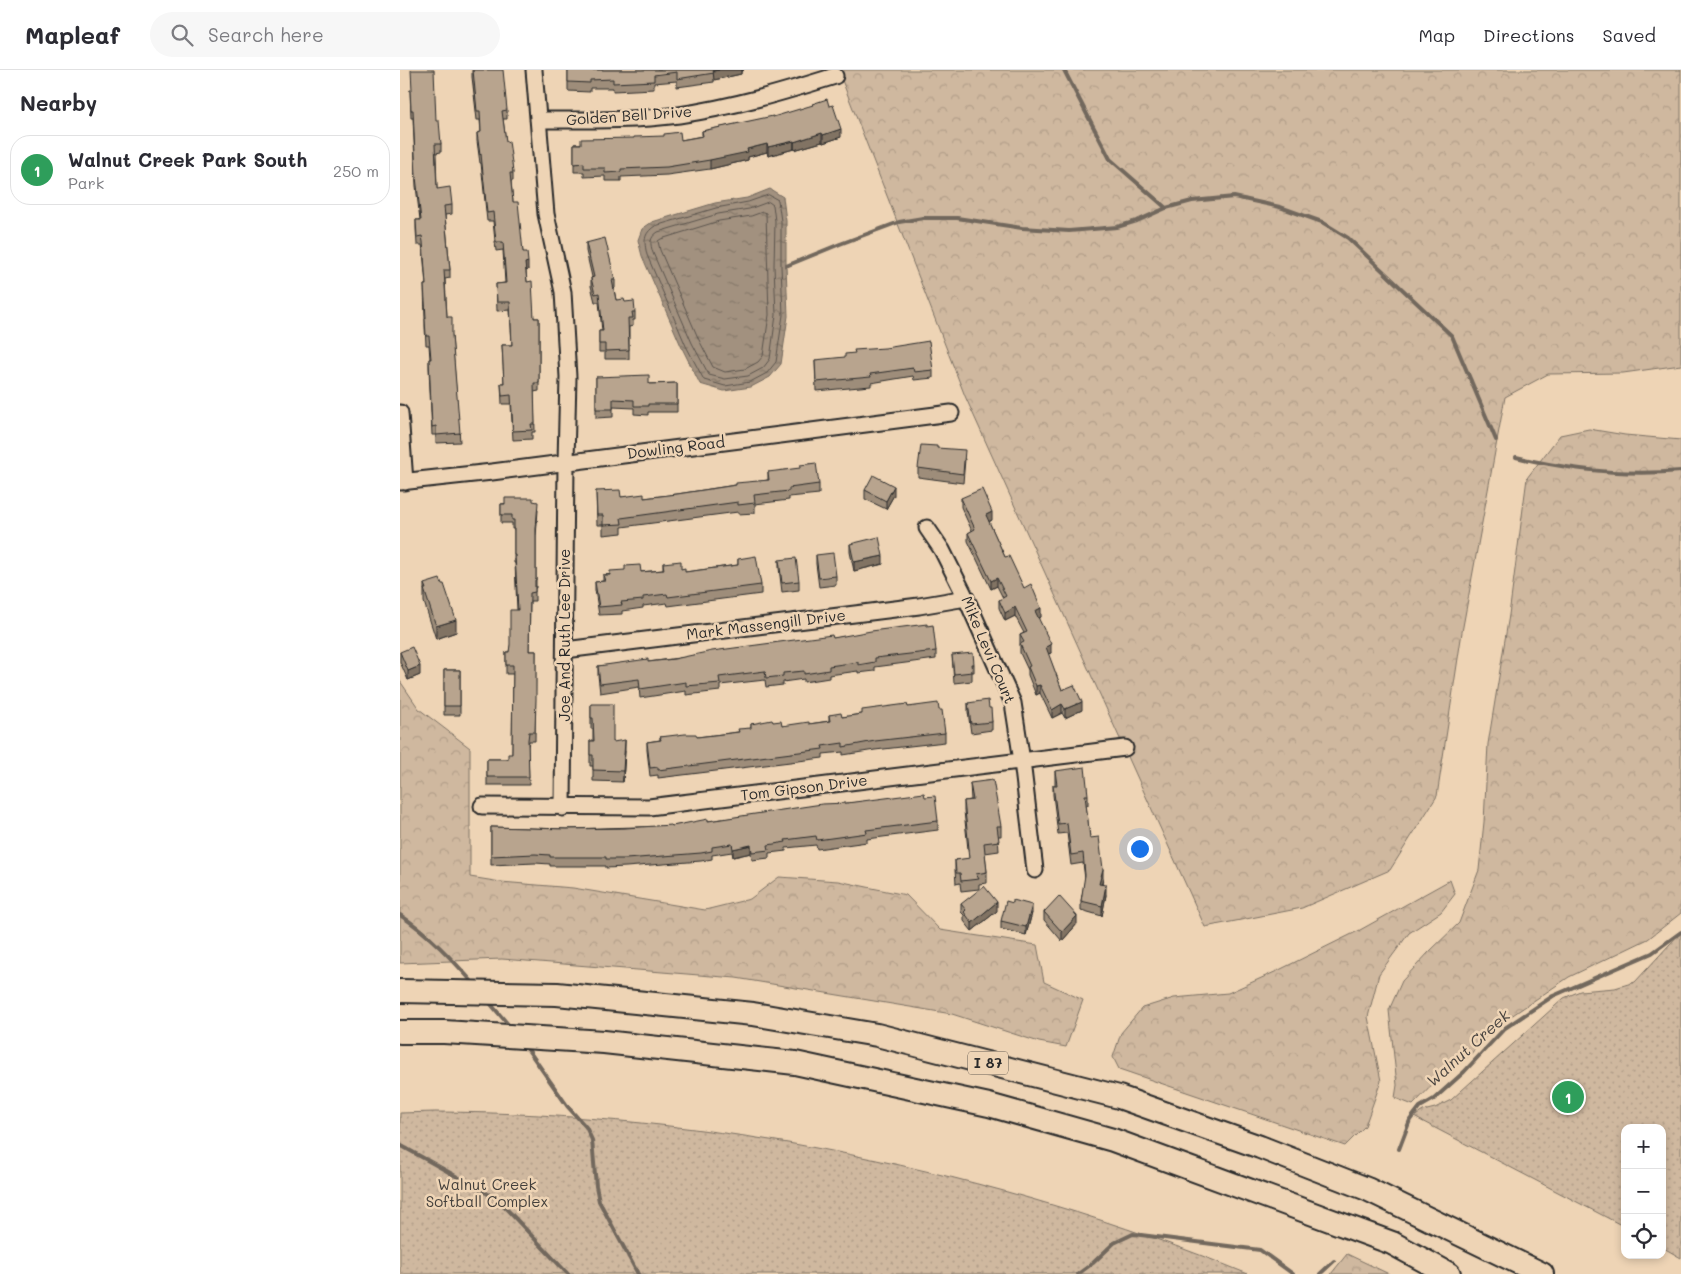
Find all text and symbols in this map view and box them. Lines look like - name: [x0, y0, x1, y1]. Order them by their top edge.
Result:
- search box: [150, 12, 500, 57]
- text: Mapleaf: [25, 19, 120, 50]
- icon: search: [168, 21, 196, 49]
- text: Search here: [208, 22, 324, 47]
- text: Map: [1418, 23, 1455, 47]
- text: Directions: [1483, 23, 1575, 47]
- text: Saved: [1603, 23, 1656, 47]
- text: Nearby: [20, 89, 97, 116]
- street label: Golden Bell Drive: [565, 101, 693, 129]
- text: Walnut Creek Park South: [68, 147, 307, 172]
- text: 1: [33, 160, 41, 181]
- text: 250 m: [333, 160, 379, 181]
- text: Park: [68, 172, 104, 193]
- street label: Dowling Road: [626, 431, 726, 463]
- street label: Joe And Ruth Lee Drive: [554, 549, 574, 721]
- street label: Mike Levi Court: [957, 593, 1021, 706]
- street label: Mark Massengill Drive: [685, 604, 847, 644]
- street label: Tom Gipson Drive: [739, 769, 869, 805]
- your location: [1127, 836, 1153, 862]
- water label: Walnut Creek: [1421, 1004, 1514, 1091]
- road number: I 87: [968, 1051, 1008, 1074]
- pin: 1: [1552, 1078, 1584, 1116]
- map controls: [1621, 1124, 1666, 1259]
- button: +: [1621, 1124, 1666, 1169]
- button: −: [1621, 1169, 1666, 1214]
- park label: Walnut Creek Softball Complex: [426, 1174, 549, 1211]
- button: locate: [1621, 1214, 1666, 1259]

